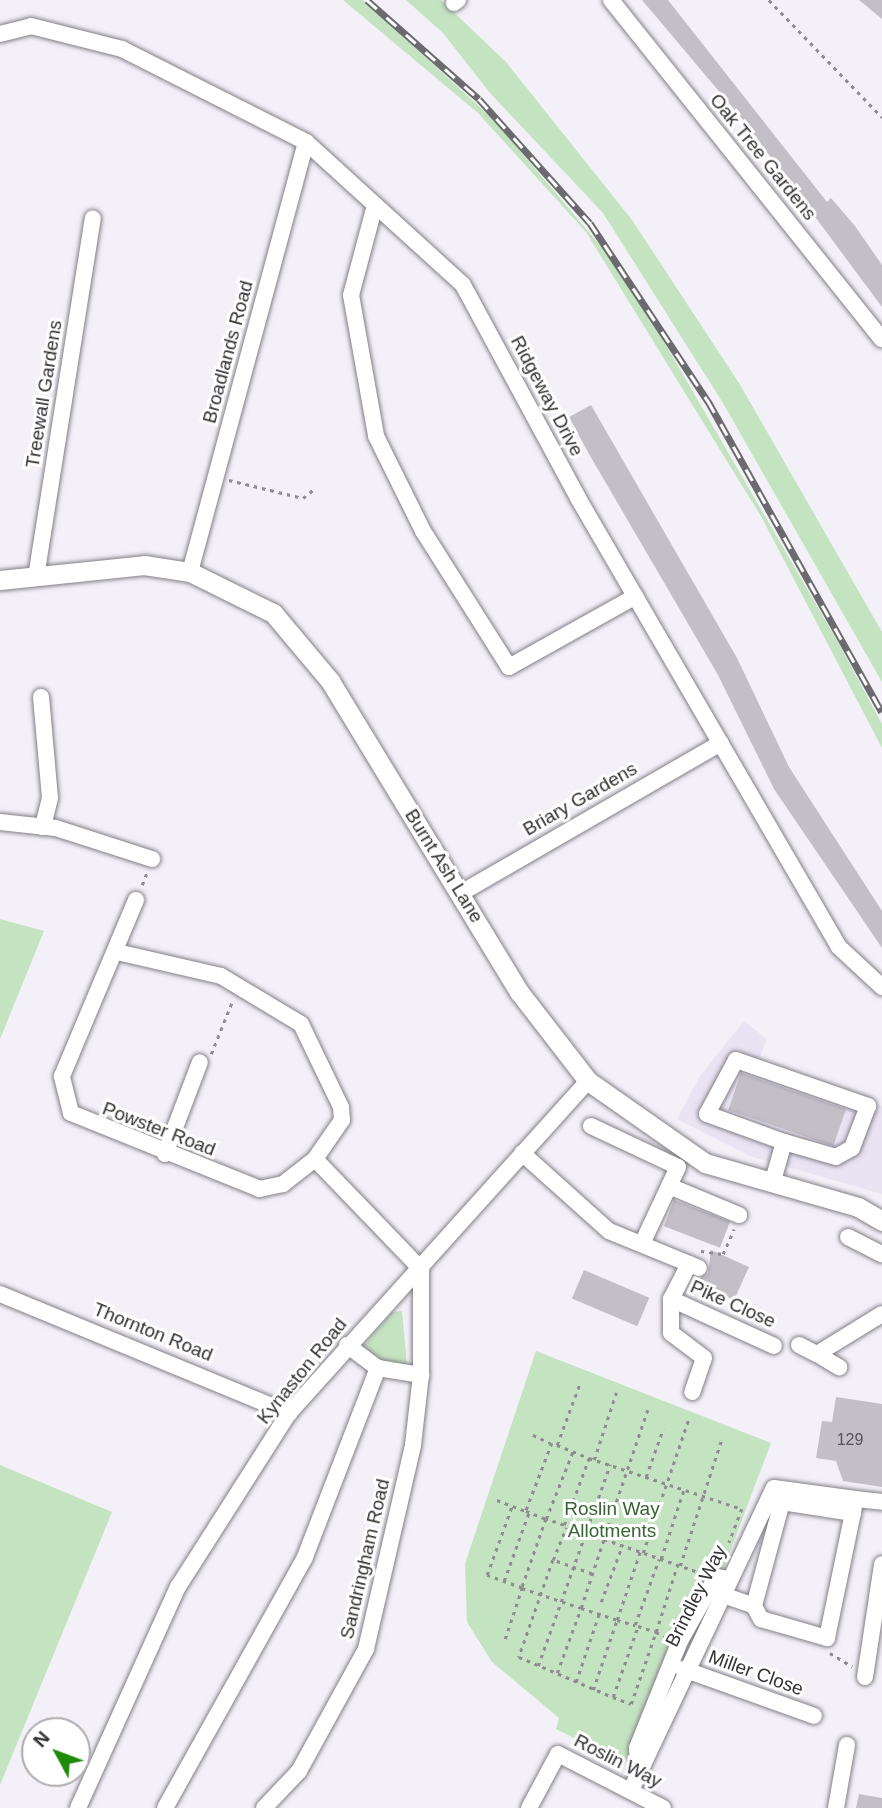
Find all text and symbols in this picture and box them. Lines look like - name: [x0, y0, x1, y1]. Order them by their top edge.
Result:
- street label: Oak Tree Gardens: [705, 89, 821, 225]
- street label: Broadlands Road: [198, 278, 258, 426]
- street label: Treewall Gardens: [21, 319, 67, 469]
- street label: Ridgeway Drive: [506, 332, 588, 460]
- street label: Briary Gardens: [519, 757, 641, 841]
- street label: Burnt Ash Lane: [400, 804, 488, 928]
- street label: Powster Road: [99, 1097, 219, 1161]
- street label: Pike Close: [687, 1275, 779, 1333]
- street label: Thornton Road: [90, 1298, 216, 1366]
- street label: Kynaston Road: [252, 1313, 352, 1429]
- house number: 129: [837, 1430, 863, 1450]
- street label: Sandringham Road: [335, 1477, 395, 1641]
- park label: Roslin Way Allotments: [564, 1498, 660, 1542]
- street label: Brindley Way: [661, 1541, 731, 1651]
- street label: Miller Close: [705, 1645, 807, 1701]
- north arrow: [21, 1717, 91, 1787]
- text: N: [29, 1727, 54, 1751]
- street label: Roslin Way: [570, 1729, 666, 1793]

